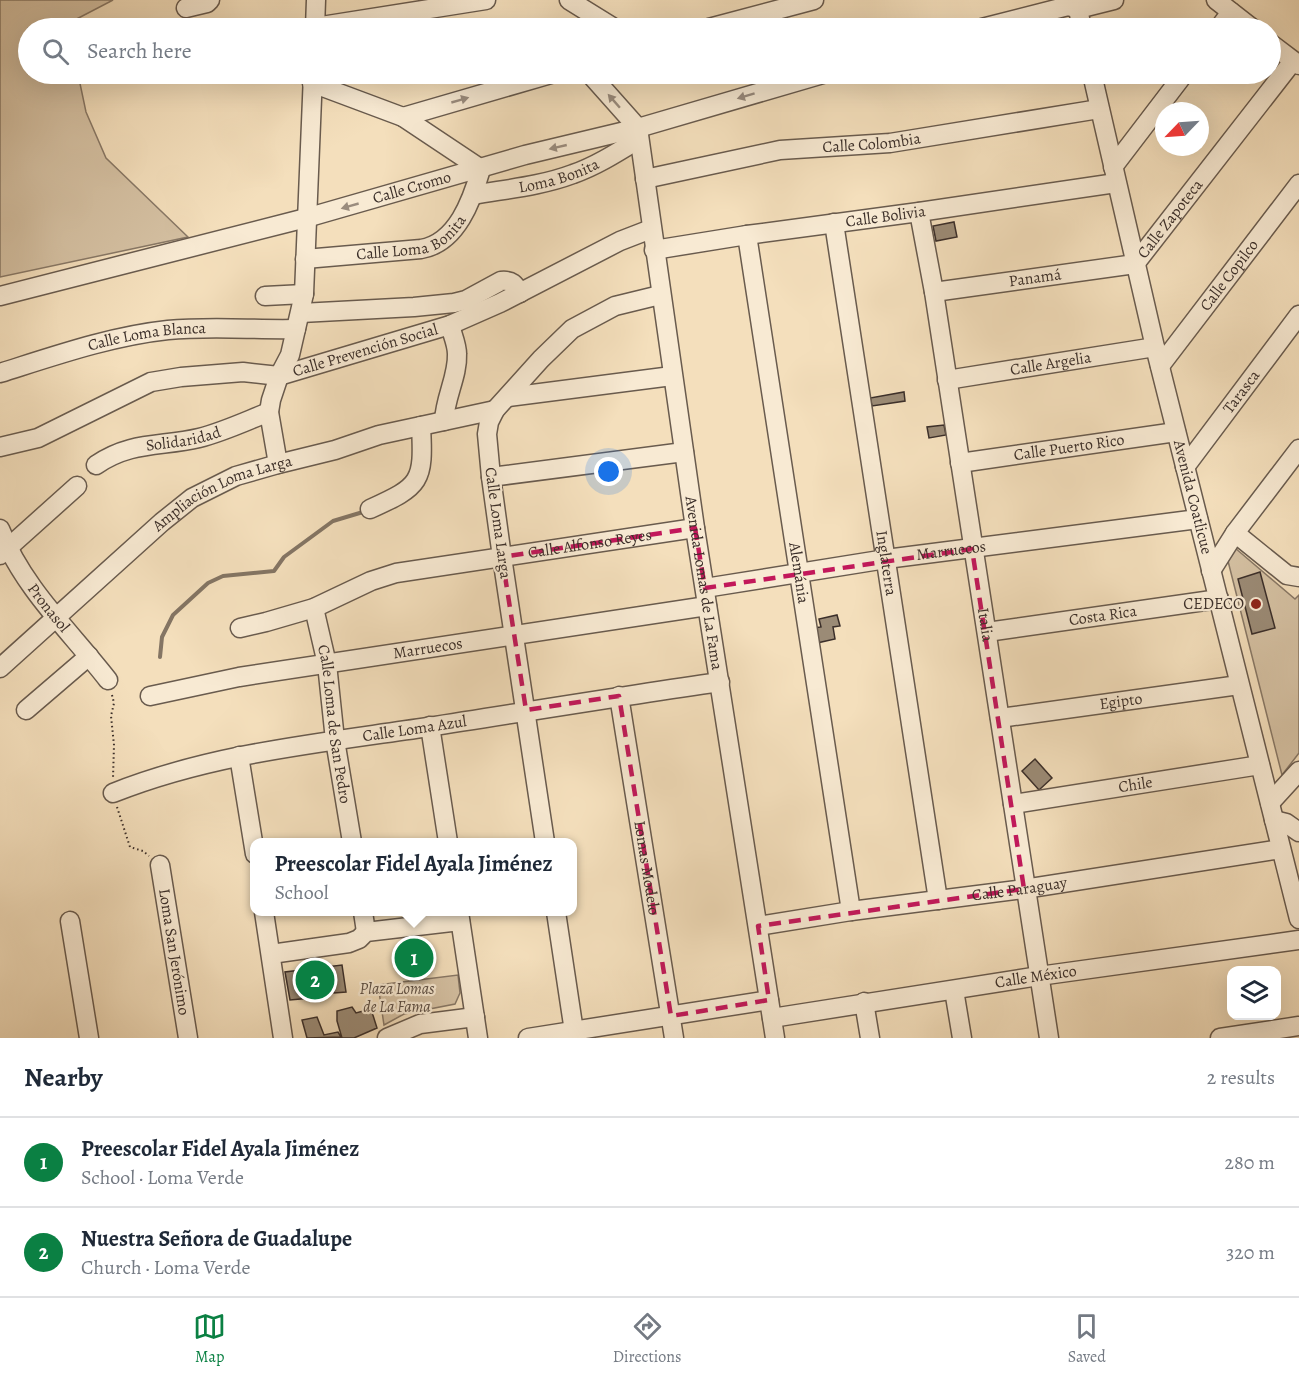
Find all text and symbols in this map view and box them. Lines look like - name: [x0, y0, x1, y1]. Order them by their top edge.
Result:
- search box: [18, 18, 1281, 84]
- icon: search: [39, 35, 72, 68]
- text: Search here: [87, 36, 192, 66]
- one-way arrow: [737, 92, 755, 101]
- one-way arrow: [607, 93, 621, 108]
- one-way arrow: [450, 95, 469, 105]
- north arrow: [1155, 102, 1209, 156]
- street label: Calle Colombia: [822, 127, 923, 158]
- one-way arrow: [549, 143, 567, 153]
- street label: Loma Bonita: [517, 153, 603, 198]
- street label: Calle Cromo: [370, 166, 454, 209]
- street label: Calle Zapoteca: [1132, 174, 1208, 263]
- street label: Calle Bolivia: [844, 200, 928, 233]
- one-way arrow: [341, 201, 359, 211]
- street label: Calle Loma Bonita: [355, 210, 472, 266]
- street label: Calle Copilco: [1195, 235, 1264, 316]
- street label: Panamá: [1007, 263, 1063, 292]
- street label: Calle Loma Blanca: [85, 317, 207, 357]
- street label: Calle Prevención Social: [290, 318, 441, 382]
- street label: Calle Argelia: [1009, 346, 1093, 381]
- street label: Tarasca: [1218, 365, 1265, 418]
- street label: Solidaridad: [144, 421, 224, 457]
- street label: Calle Puerto Rico: [1012, 429, 1126, 466]
- street label: Avenida Coatlicue: [1168, 437, 1218, 557]
- street label: Ampliación Loma Larga: [147, 450, 295, 537]
- your location: [594, 457, 623, 486]
- street label: Calle Loma Larga: [479, 466, 517, 581]
- street label: Avenida Lomas de La Fama: [679, 494, 728, 672]
- street label: Calle Alfonso Reyes: [526, 524, 653, 564]
- street label: Inglaterra: [870, 529, 902, 598]
- street label: Marruecos: [915, 535, 987, 566]
- street label: Alemánia: [783, 540, 815, 606]
- street label: Pronasol: [22, 579, 75, 637]
- place label: CEDECO: [1183, 593, 1244, 615]
- marker: CEDECO: [1249, 597, 1263, 611]
- street label: Costa Rica: [1067, 600, 1139, 631]
- street label: Italia: [972, 606, 999, 644]
- street label: Marruecos: [392, 632, 464, 664]
- street label: Calle Loma de San Pedro: [312, 643, 356, 805]
- street label: Egipto: [1098, 687, 1144, 715]
- street label: Calle Loma Azul: [361, 710, 468, 747]
- street label: Chile: [1117, 771, 1154, 798]
- street label: Lomas Modelo: [628, 819, 665, 917]
- popup: [250, 838, 577, 916]
- text: Preescolar Fidel Ayala Jiménez: [274, 849, 553, 879]
- street label: Calle Paraguay: [970, 871, 1069, 907]
- text: School: [274, 879, 329, 906]
- street label: Loma San Jerónimo: [153, 887, 195, 1017]
- pin: 1: [394, 936, 434, 980]
- pin: 2: [296, 958, 334, 1002]
- street label: Calle México: [993, 960, 1078, 994]
- map controls: [1227, 966, 1281, 1020]
- button: layers: [1227, 966, 1281, 1020]
- park label: Plaza Lomas de La Fama: [359, 978, 435, 1018]
- text: Nearby: [24, 1060, 103, 1095]
- text: 2 results: [1207, 1064, 1275, 1091]
- text: Preescolar Fidel Ayala Jiménez: [81, 1134, 359, 1164]
- text: 1: [40, 1149, 47, 1176]
- text: 280 m: [1225, 1149, 1275, 1176]
- text: School · Loma Verde: [81, 1164, 244, 1191]
- text: Nuestra Señora de Guadalupe: [81, 1224, 352, 1254]
- text: 2: [39, 1239, 48, 1266]
- text: 320 m: [1226, 1239, 1275, 1266]
- text: Church · Loma Verde: [81, 1254, 250, 1281]
- tab: Map: [193, 1310, 226, 1368]
- tab: Directions: [613, 1310, 681, 1368]
- tab: Saved: [1068, 1310, 1106, 1368]

